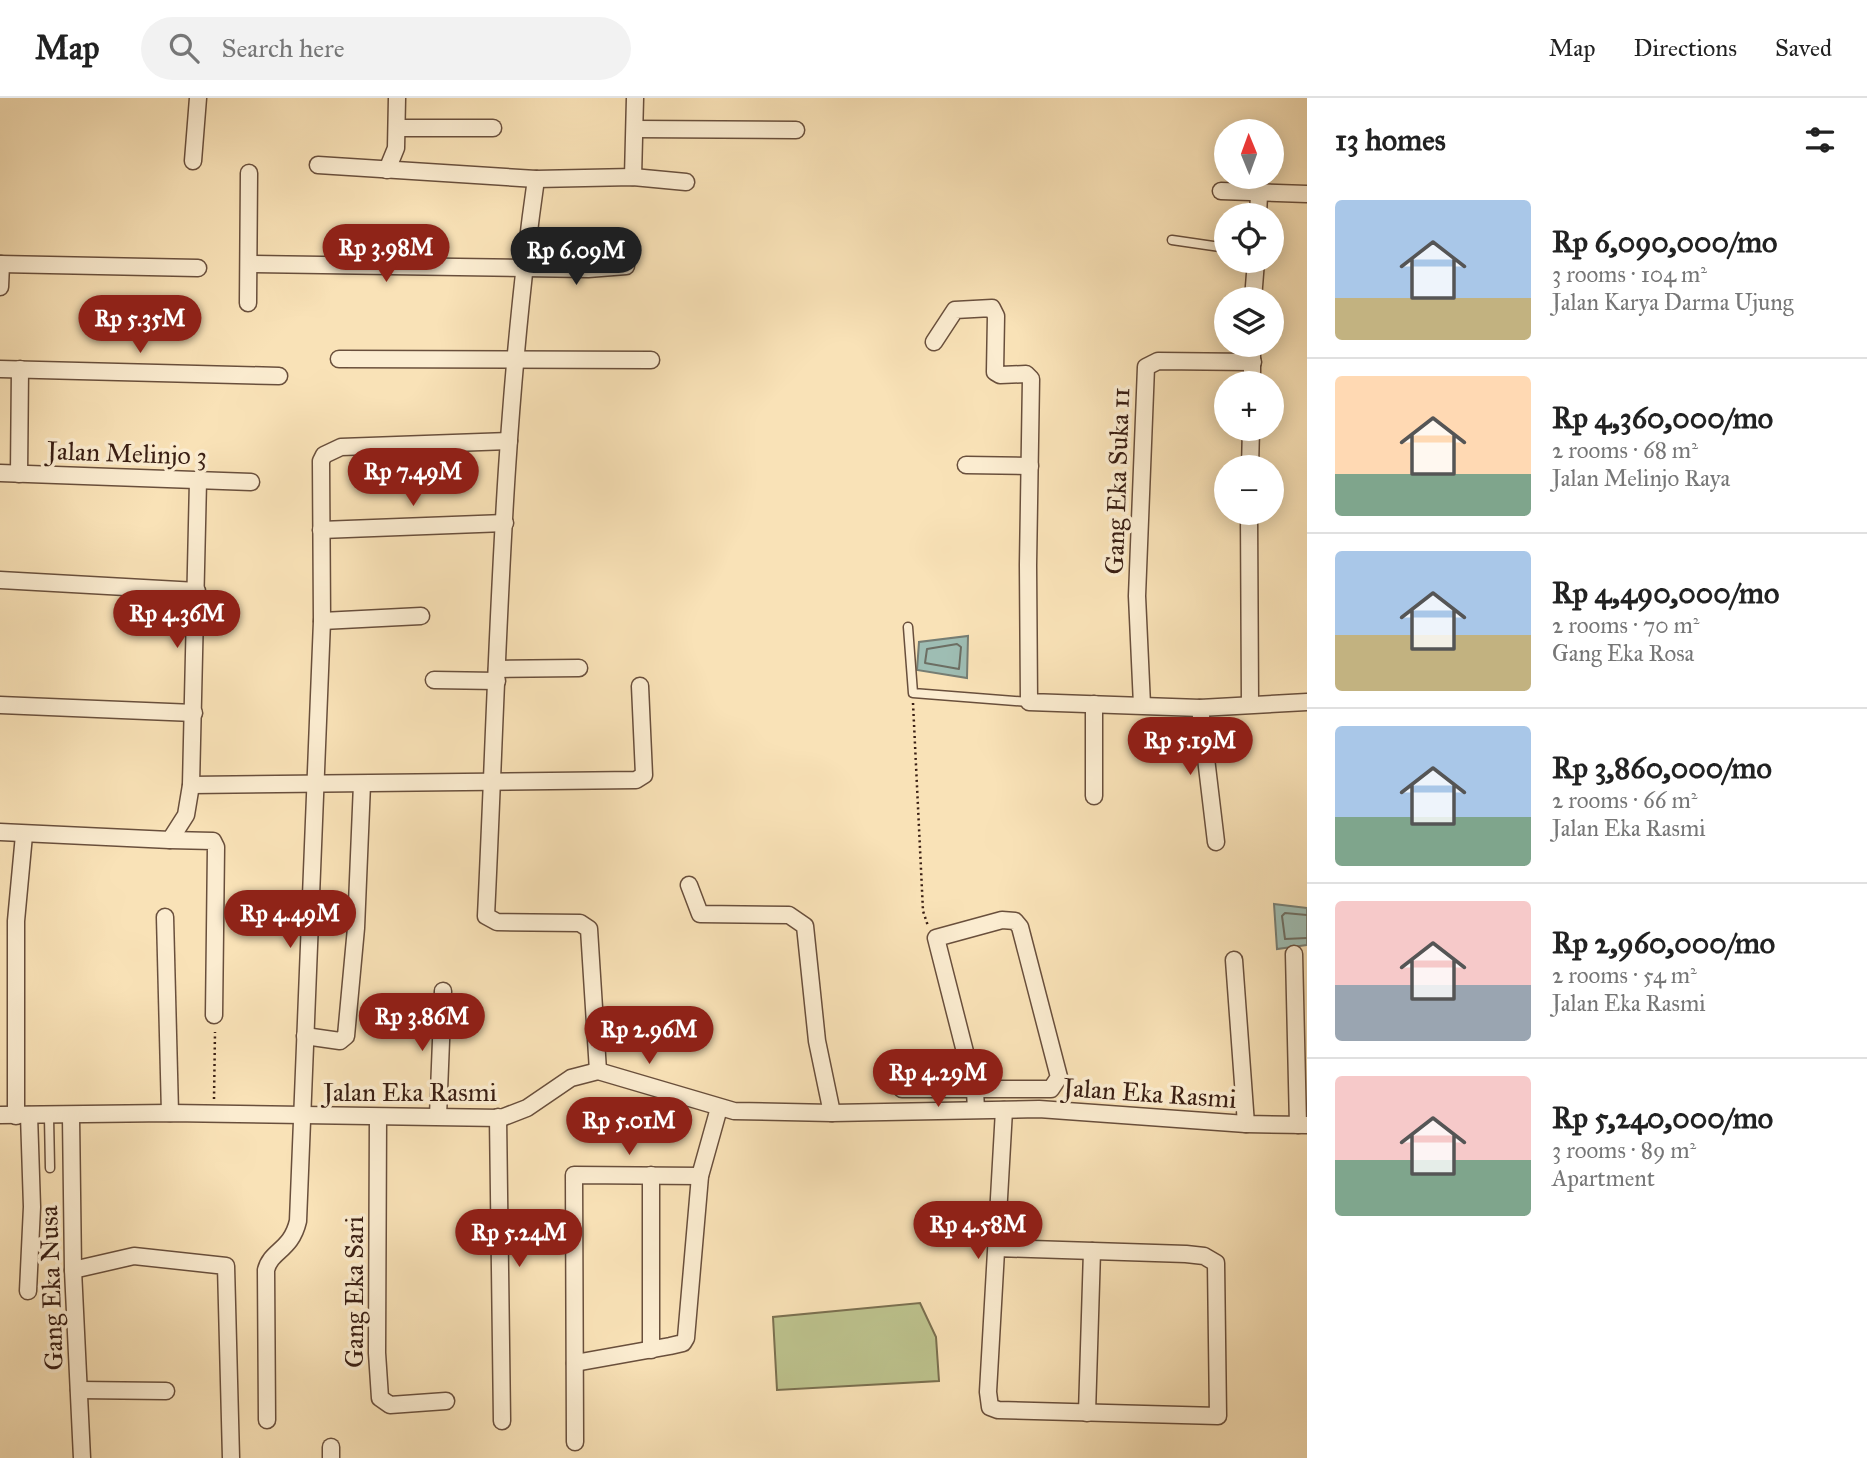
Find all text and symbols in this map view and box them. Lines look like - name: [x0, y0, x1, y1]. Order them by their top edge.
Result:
- search box: [141, 17, 631, 80]
- text: Map: [35, 28, 99, 68]
- icon: search: [165, 29, 203, 67]
- text: Search here: [221, 32, 345, 64]
- text: Map: [1549, 33, 1596, 63]
- text: Directions: [1634, 33, 1737, 63]
- text: Saved: [1775, 33, 1832, 63]
- north arrow: [1214, 119, 1284, 189]
- map controls: [1214, 119, 1284, 525]
- icon: filters: [1801, 121, 1839, 159]
- text: 13 homes: [1335, 122, 1446, 158]
- button: locate: [1214, 203, 1284, 273]
- text: Rp 6,090,000/mo: [1552, 224, 1777, 260]
- pin: Rp 3.98M: [314, 225, 458, 284]
- pin: Rp 6.09M: [504, 228, 648, 287]
- icon: home: [1391, 228, 1475, 312]
- text: Rp 3.98M: [339, 233, 433, 261]
- text: Rp 6.09M: [527, 236, 625, 264]
- text: 3 rooms · 104 m²: [1552, 260, 1707, 288]
- button: layers: [1214, 287, 1284, 357]
- text: Jalan Karya Darma Ujung: [1552, 288, 1793, 316]
- pin: Rp 5.35M: [68, 296, 212, 355]
- text: Rp 5.35M: [94, 304, 186, 332]
- button: +: [1214, 371, 1284, 441]
- street label: Gang Eka Suka 11: [1098, 387, 1136, 575]
- text: Rp 4,360,000/mo: [1552, 400, 1773, 436]
- icon: home: [1391, 404, 1475, 488]
- street label: Jalan Melinjo 3: [44, 434, 207, 472]
- text: 2 rooms · 68 m²: [1552, 436, 1698, 464]
- pin: Rp 7.49M: [341, 448, 485, 508]
- button: −: [1214, 455, 1284, 525]
- text: Rp 7.49M: [364, 457, 462, 485]
- text: Jalan Melinjo Raya: [1552, 464, 1730, 492]
- text: Rp 4,490,000/mo: [1552, 575, 1779, 611]
- icon: home: [1391, 579, 1475, 663]
- pin: Rp 4.36M: [105, 590, 249, 650]
- text: Rp 4.36M: [129, 599, 225, 627]
- text: 2 rooms · 70 m²: [1552, 611, 1700, 639]
- text: Gang Eka Rosa: [1552, 639, 1694, 667]
- pin: Rp 5.19M: [1118, 718, 1262, 777]
- text: Rp 5.19M: [1144, 726, 1236, 754]
- text: Rp 3,860,000/mo: [1552, 750, 1772, 786]
- icon: home: [1391, 754, 1475, 838]
- text: 2 rooms · 66 m²: [1552, 786, 1697, 814]
- text: Jalan Eka Rasmi: [1552, 814, 1706, 842]
- pin: Rp 4.49M: [218, 890, 362, 950]
- text: Rp 4.49M: [240, 899, 340, 927]
- text: Rp 2,960,000/mo: [1552, 925, 1775, 961]
- icon: home: [1391, 929, 1475, 1013]
- text: 2 rooms · 54 m²: [1552, 961, 1697, 989]
- text: Jalan Eka Rasmi: [1552, 989, 1706, 1017]
- pin: Rp 3.86M: [350, 993, 494, 1053]
- text: Rp 3.86M: [375, 1002, 469, 1030]
- pin: Rp 2.96M: [577, 1006, 721, 1066]
- text: Rp 2.96M: [600, 1015, 698, 1043]
- pin: Rp 4.29M: [866, 1049, 1010, 1109]
- text: Rp 4.29M: [889, 1058, 987, 1086]
- street label: Jalan Eka Rasmi: [1059, 1071, 1238, 1115]
- street label: Jalan Eka Rasmi: [320, 1076, 497, 1108]
- pin: Rp 5.01M: [557, 1098, 701, 1157]
- text: Rp 5,240,000/mo: [1552, 1100, 1773, 1136]
- icon: home: [1391, 1104, 1475, 1188]
- text: Rp 5.01M: [582, 1106, 676, 1134]
- text: 3 rooms · 89 m²: [1552, 1136, 1696, 1164]
- text: Apartment: [1552, 1164, 1655, 1192]
- pin: Rp 4.58M: [906, 1202, 1050, 1261]
- street label: Gang Eka Nusa: [32, 1205, 70, 1371]
- pin: Rp 5.24M: [447, 1210, 591, 1269]
- text: Rp 4.58M: [929, 1210, 1027, 1238]
- street label: Gang Eka Sari: [338, 1216, 370, 1368]
- text: Rp 5.24M: [471, 1218, 567, 1246]

